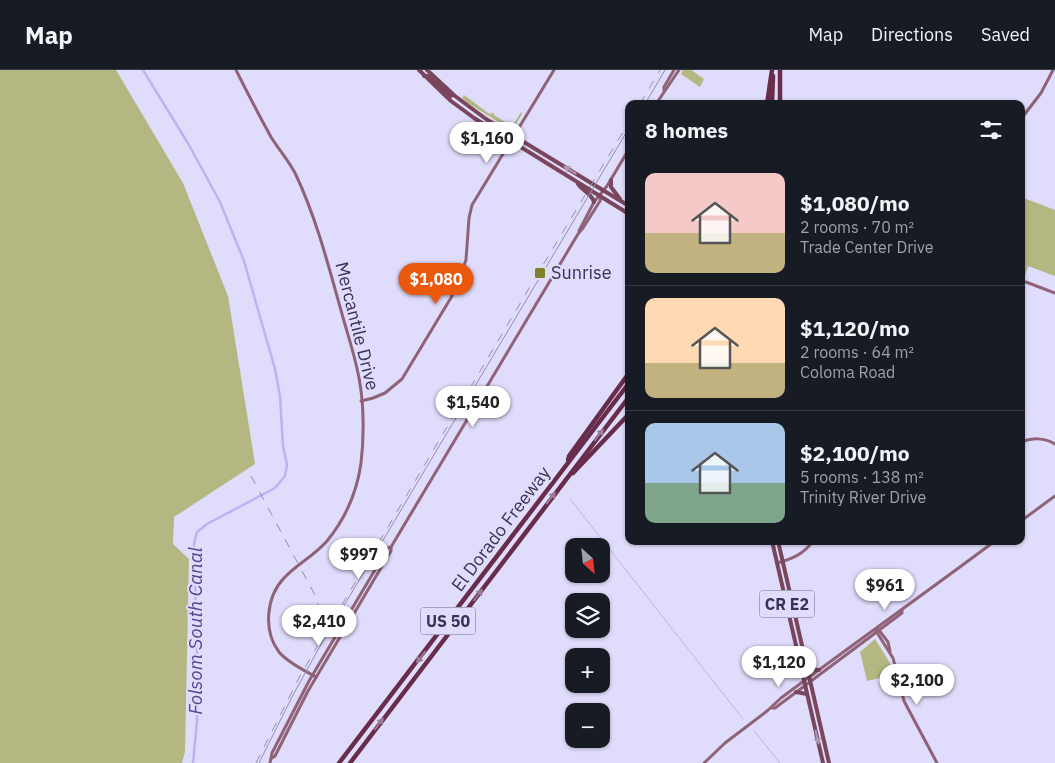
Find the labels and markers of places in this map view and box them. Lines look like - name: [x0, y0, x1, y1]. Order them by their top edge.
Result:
- pin: $1,160: [446, 122, 528, 164]
- place label: Sunrise: [551, 261, 612, 284]
- pin: $1,080: [395, 262, 477, 305]
- marker: Sunrise: [533, 266, 547, 280]
- pin: $1,540: [432, 386, 514, 428]
- pin: $997: [329, 538, 389, 580]
- pin: $961: [855, 568, 915, 611]
- pin: $2,410: [278, 604, 360, 647]
- pin: $1,120: [738, 646, 820, 688]
- pin: $2,100: [876, 664, 958, 706]

